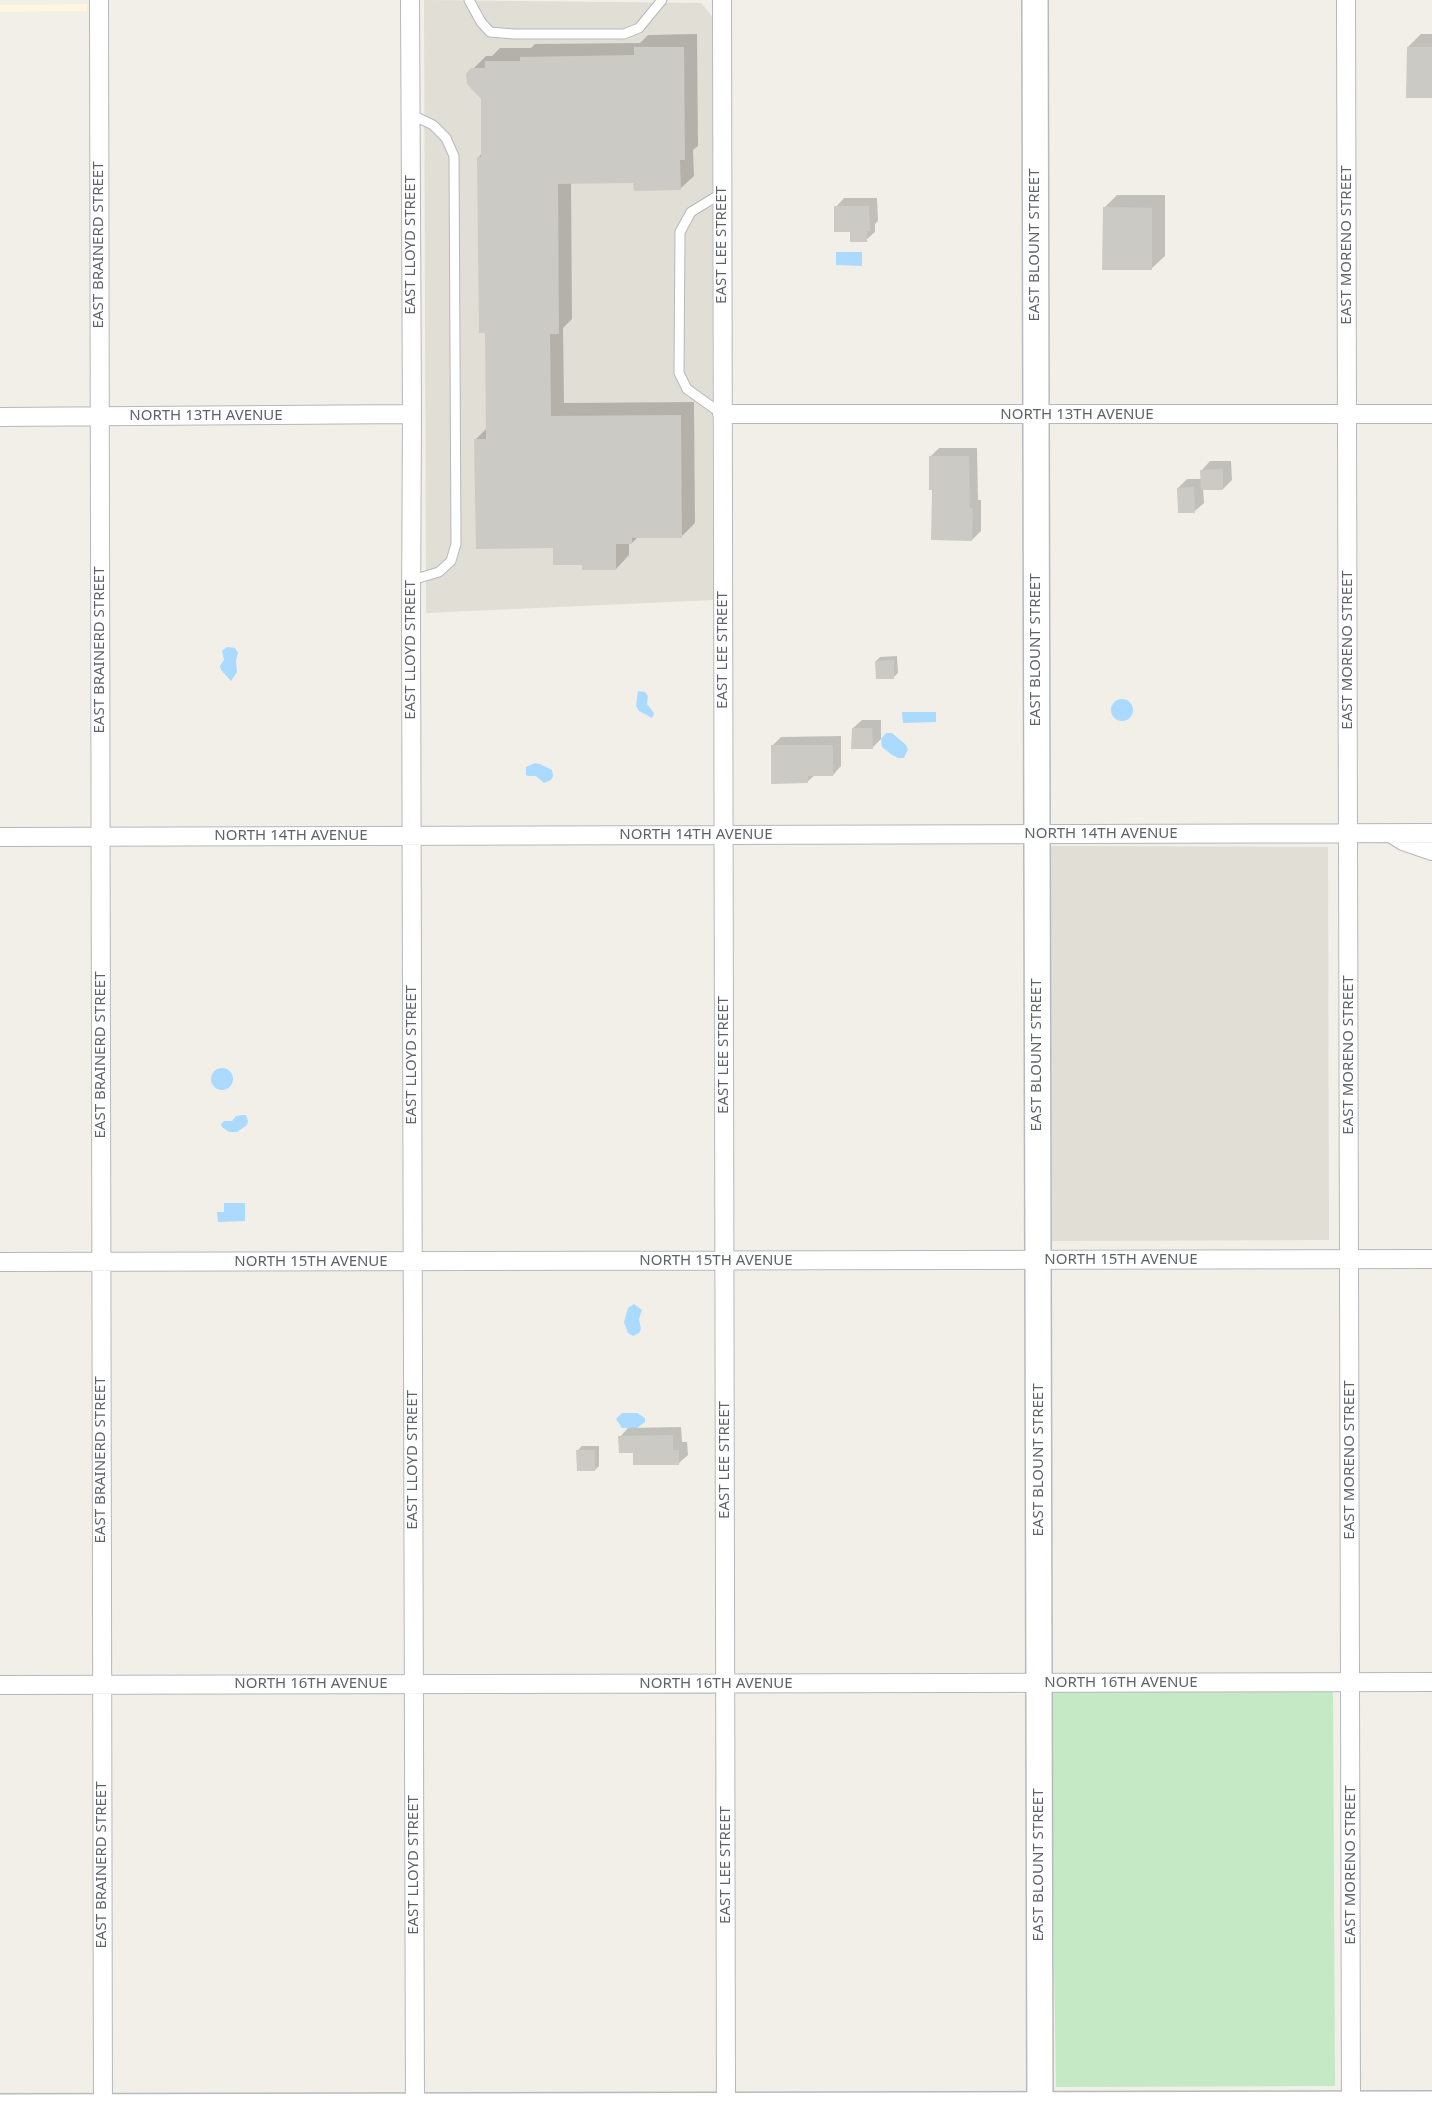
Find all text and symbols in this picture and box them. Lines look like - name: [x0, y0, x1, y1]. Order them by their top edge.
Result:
- street label: EAST BRAINERD STREET: [90, 162, 108, 328]
- street label: EAST MORENO STREET: [1338, 165, 1356, 325]
- street label: EAST BLOUNT STREET: [1026, 169, 1044, 321]
- street label: EAST LLOYD STREET: [402, 175, 420, 315]
- street label: EAST LEE STREET: [713, 186, 731, 304]
- street label: NORTH 13TH AVENUE: [1000, 406, 1154, 424]
- street label: NORTH 13TH AVENUE: [129, 407, 283, 425]
- street label: EAST BRAINERD STREET: [91, 567, 109, 733]
- street label: EAST MORENO STREET: [1339, 570, 1357, 730]
- street label: EAST BLOUNT STREET: [1027, 574, 1045, 726]
- street label: EAST LLOYD STREET: [402, 580, 420, 720]
- street label: EAST LEE STREET: [714, 591, 732, 709]
- street label: NORTH 14TH AVENUE: [1024, 825, 1178, 843]
- street label: NORTH 14TH AVENUE: [619, 826, 773, 844]
- street label: NORTH 14TH AVENUE: [214, 827, 368, 845]
- street label: EAST BRAINERD STREET: [92, 972, 110, 1138]
- street label: EAST MORENO STREET: [1340, 975, 1358, 1135]
- street label: EAST BLOUNT STREET: [1028, 979, 1046, 1131]
- street label: EAST LLOYD STREET: [403, 985, 421, 1125]
- street label: EAST LEE STREET: [715, 996, 733, 1114]
- street label: NORTH 15TH AVENUE: [1044, 1251, 1198, 1269]
- street label: NORTH 15TH AVENUE: [639, 1252, 793, 1270]
- street label: NORTH 15TH AVENUE: [234, 1253, 388, 1271]
- street label: EAST BRAINERD STREET: [92, 1377, 110, 1543]
- street label: EAST MORENO STREET: [1341, 1380, 1359, 1540]
- street label: EAST BLOUNT STREET: [1030, 1384, 1048, 1536]
- street label: EAST LLOYD STREET: [404, 1390, 422, 1530]
- street label: EAST LEE STREET: [716, 1401, 734, 1519]
- street label: NORTH 16TH AVENUE: [1044, 1674, 1198, 1692]
- street label: NORTH 16TH AVENUE: [234, 1675, 388, 1693]
- street label: NORTH 16TH AVENUE: [639, 1675, 793, 1693]
- street label: EAST BRAINERD STREET: [93, 1782, 111, 1948]
- street label: EAST MORENO STREET: [1342, 1785, 1360, 1945]
- street label: EAST BLOUNT STREET: [1030, 1789, 1048, 1941]
- street label: EAST LLOYD STREET: [405, 1795, 423, 1935]
- street label: EAST LEE STREET: [717, 1806, 735, 1924]

